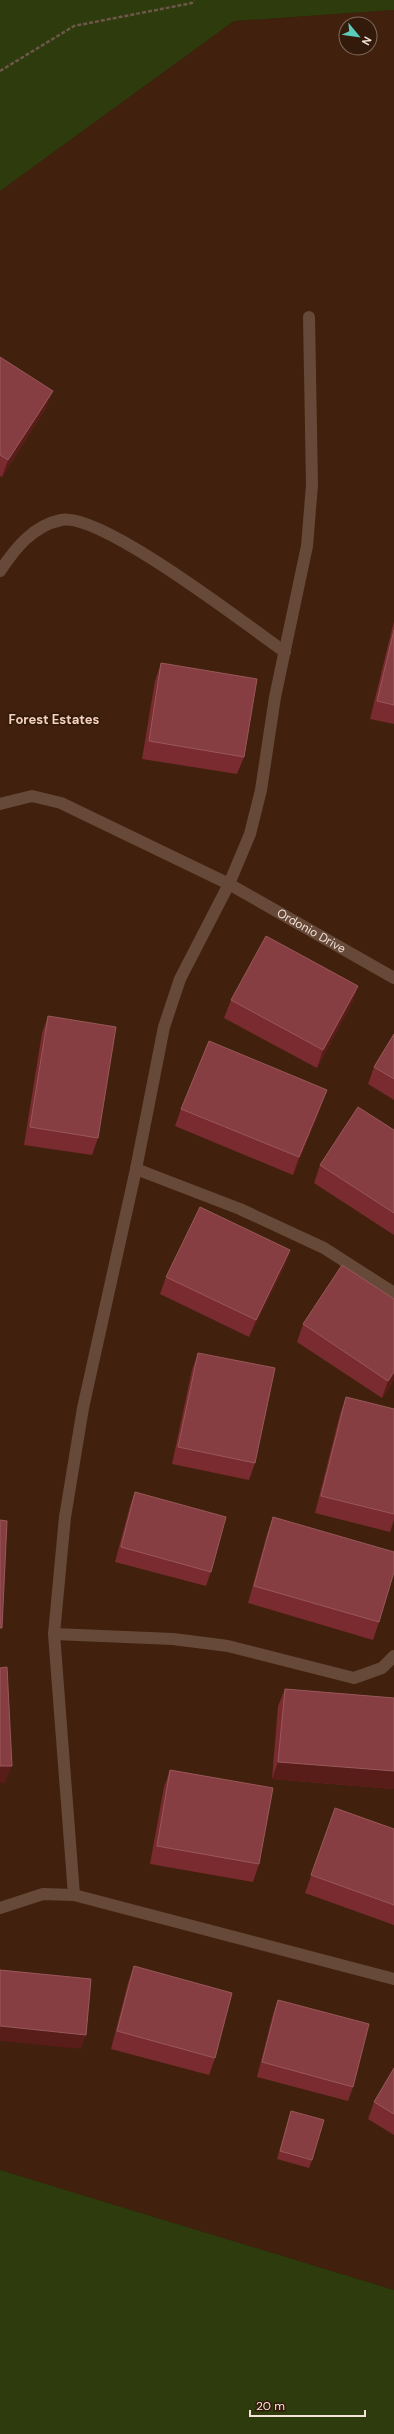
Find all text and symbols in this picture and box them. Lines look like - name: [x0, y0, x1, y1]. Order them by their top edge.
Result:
- north arrow: [338, 16, 378, 56]
- text: N: [359, 34, 375, 48]
- district label: Forest Estates: [9, 711, 100, 728]
- street label: Ordonio Drive: [274, 905, 349, 957]
- scale bar: [250, 2392, 365, 2418]
- text: 20 m: [256, 2398, 285, 2414]

